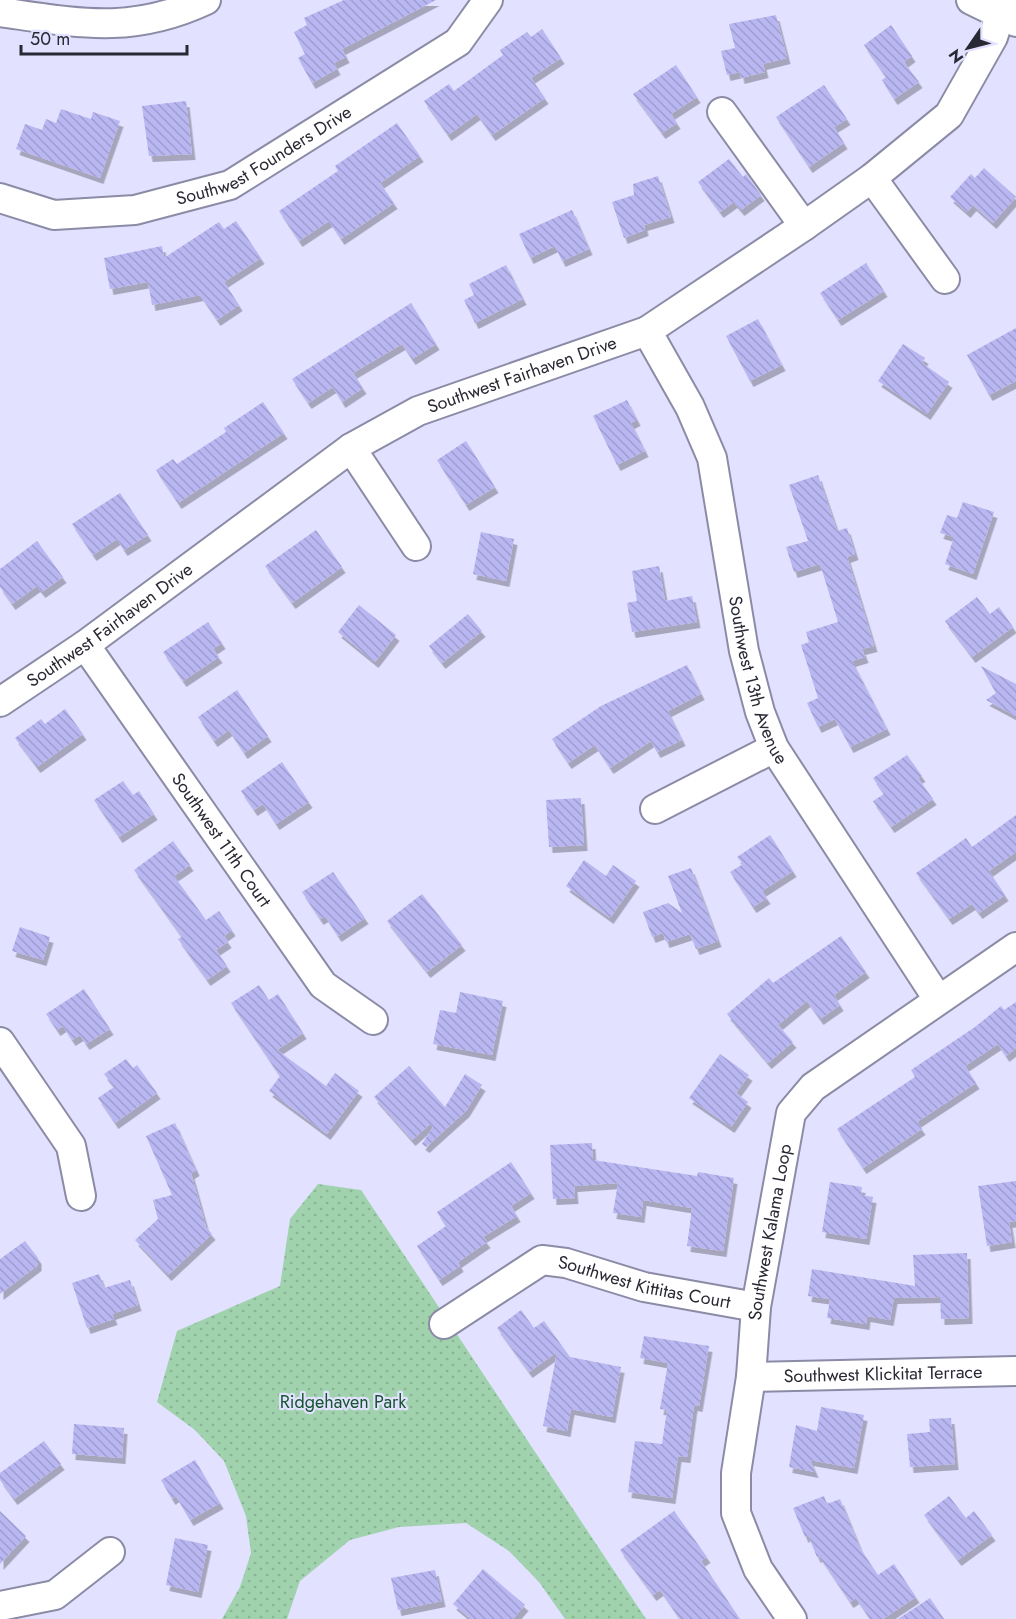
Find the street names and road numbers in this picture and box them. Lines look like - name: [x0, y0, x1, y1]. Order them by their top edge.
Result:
- street label: Southwest Founders Drive: [173, 99, 357, 212]
- street label: Southwest Fairhaven Drive: [424, 330, 620, 420]
- street label: Southwest Fairhaven Drive: [21, 556, 198, 694]
- street label: Southwest 13th Avenue: [722, 594, 794, 769]
- street label: Southwest 11th Court: [165, 768, 278, 913]
- street label: Southwest Kalama Loop: [742, 1142, 798, 1321]
- street label: Southwest Kittitas Court: [557, 1249, 733, 1315]
- street label: Southwest Klickitat Terrace: [783, 1359, 983, 1389]

